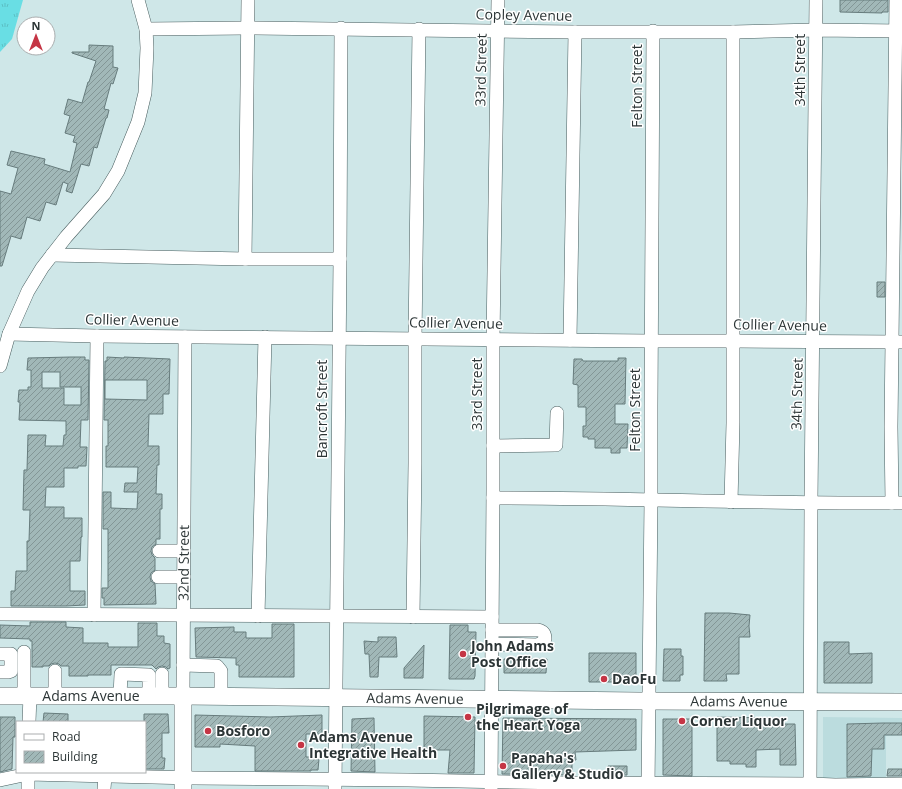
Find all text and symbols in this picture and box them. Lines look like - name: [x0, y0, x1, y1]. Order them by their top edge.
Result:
- street label: Copley Avenue: [476, 4, 573, 25]
- north arrow: [16, 16, 56, 56]
- text: N: [32, 18, 40, 33]
- street label: 33rd Street: [470, 33, 491, 107]
- street label: 34th Street: [790, 34, 809, 106]
- street label: Felton Street: [627, 44, 646, 128]
- street label: Collier Avenue: [85, 309, 179, 330]
- street label: Collier Avenue: [409, 312, 503, 333]
- street label: Collier Avenue: [733, 314, 827, 335]
- street label: 33rd Street: [467, 357, 486, 431]
- street label: 34th Street: [786, 358, 807, 430]
- street label: Bancroft Street: [312, 360, 331, 458]
- street label: Felton Street: [625, 368, 644, 452]
- street label: 32nd Street: [174, 525, 193, 601]
- place label: John Adams Post Office: [469, 636, 554, 671]
- marker: John Adams Post Office: [458, 649, 468, 659]
- place label: DaoFu: [612, 669, 656, 688]
- marker: DaoFu: [599, 674, 609, 684]
- street label: Adams Avenue: [42, 686, 140, 705]
- street label: Adams Avenue: [366, 688, 464, 708]
- street label: Adams Avenue: [690, 691, 788, 711]
- place label: Pilgrimage of the Heart Yoga: [476, 699, 580, 734]
- place label: Corner Liquor: [690, 711, 787, 730]
- marker: Pilgrimage of the Heart Yoga: [463, 712, 473, 722]
- marker: Corner Liquor: [677, 716, 687, 726]
- legend: [16, 721, 146, 773]
- place label: Bosforo: [216, 721, 270, 740]
- marker: Bosforo: [203, 726, 213, 736]
- place label: Adams Avenue Integrative Health: [309, 727, 437, 762]
- text: Road: [52, 728, 81, 745]
- marker: Adams Avenue Integrative Health: [296, 740, 306, 750]
- text: Building: [52, 748, 98, 765]
- place label: Papaha's Gallery & Studio: [511, 748, 624, 783]
- marker: Papaha's Gallery & Studio: [498, 761, 508, 771]

